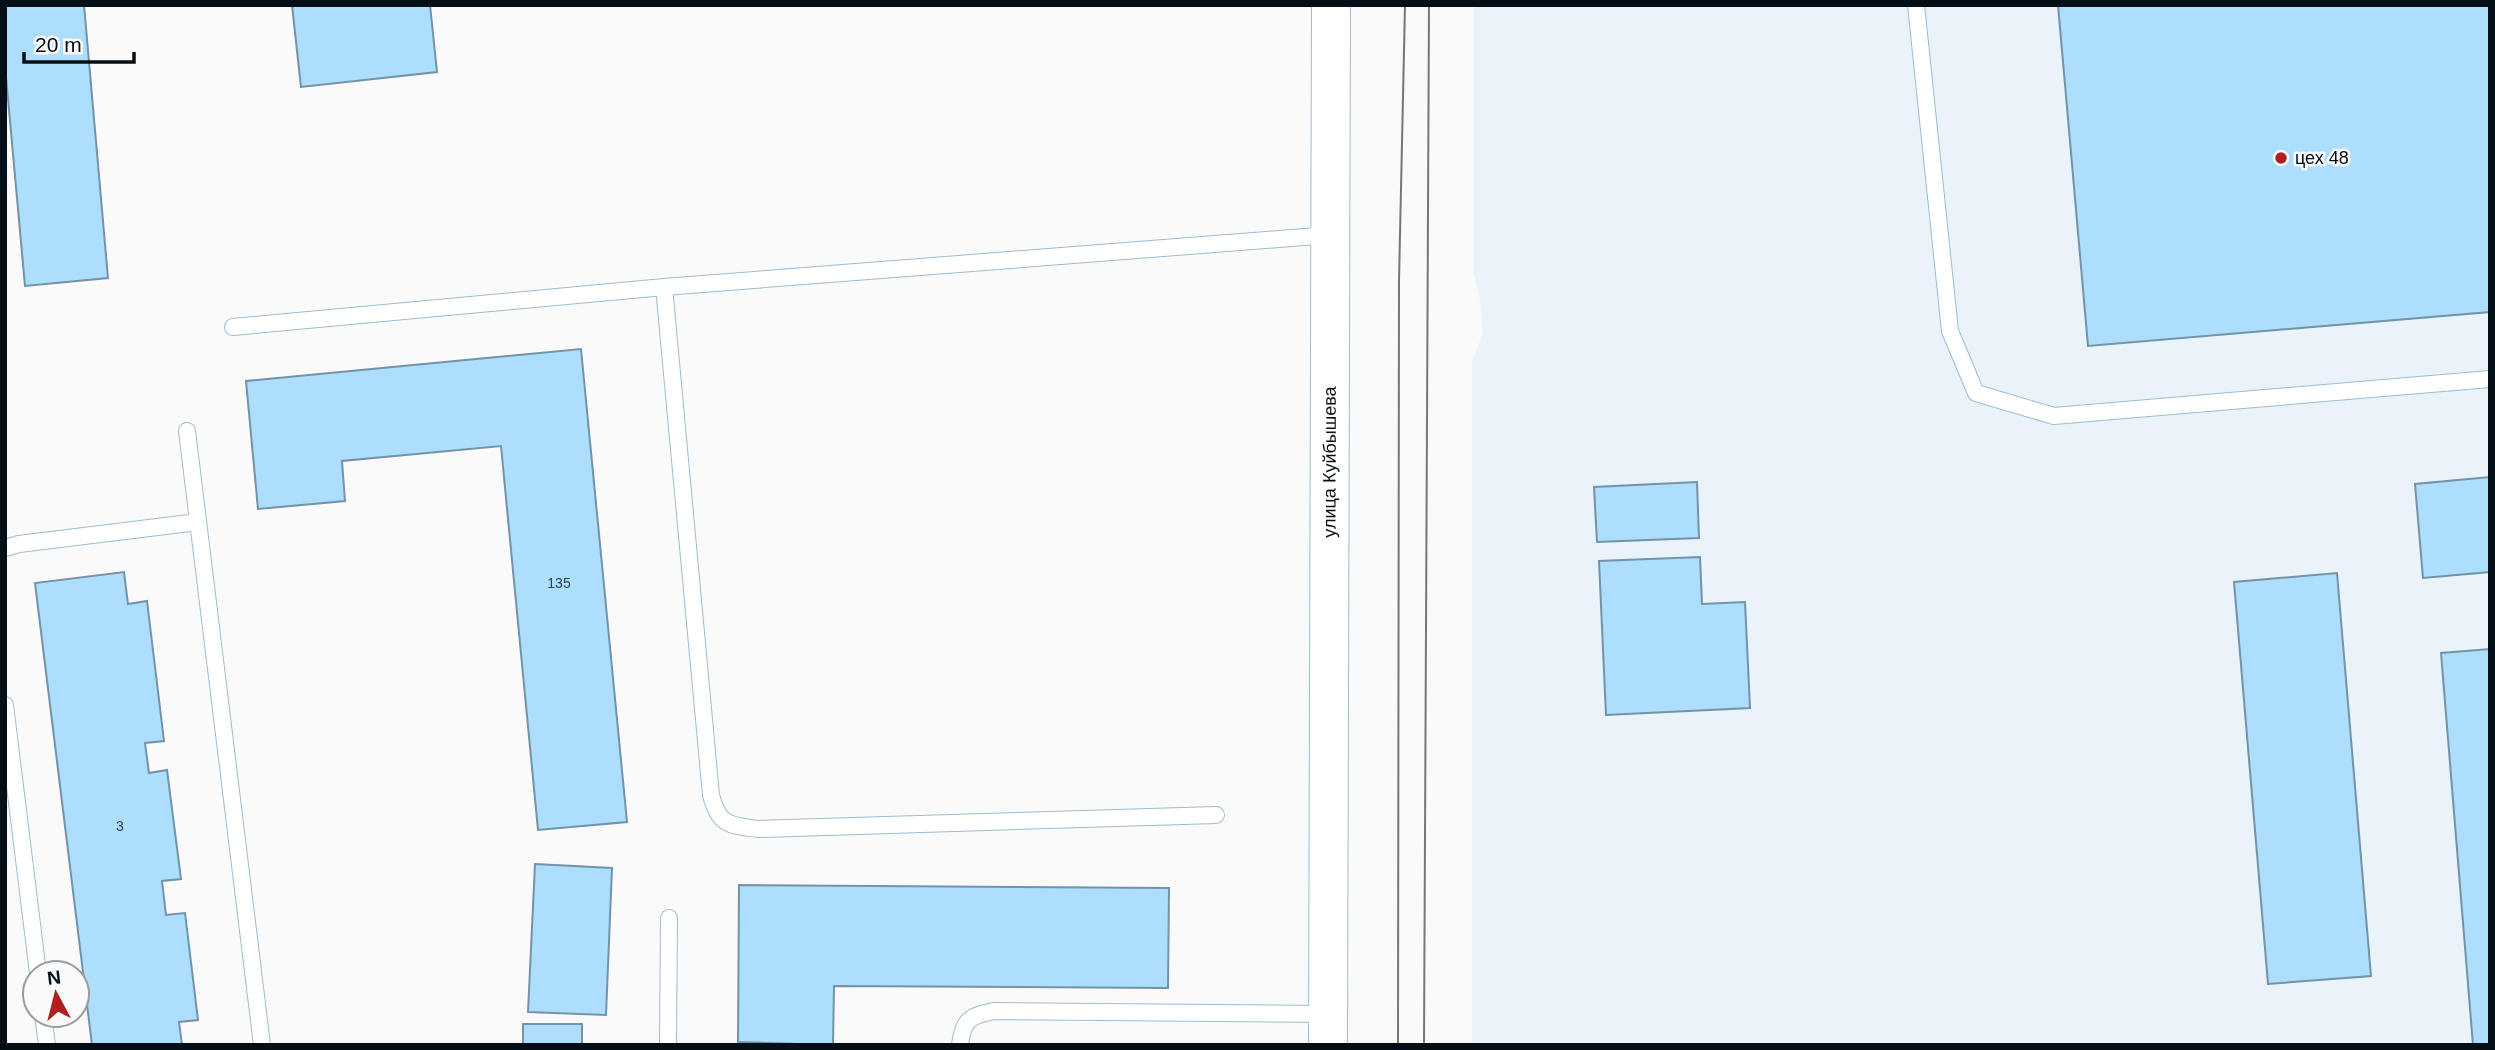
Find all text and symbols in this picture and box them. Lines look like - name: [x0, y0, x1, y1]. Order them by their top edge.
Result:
- scale bar: [24, 21, 135, 65]
- text: 20 m: [35, 33, 82, 56]
- place label: цех 48: [2295, 148, 2349, 168]
- marker: цех 48: [2273, 150, 2289, 166]
- street label: улица Куйбышева: [1319, 385, 1340, 538]
- house number: 135: [547, 575, 571, 591]
- house number: 3: [116, 818, 124, 834]
- north arrow: [21, 959, 91, 1029]
- text: N: [46, 966, 62, 989]

